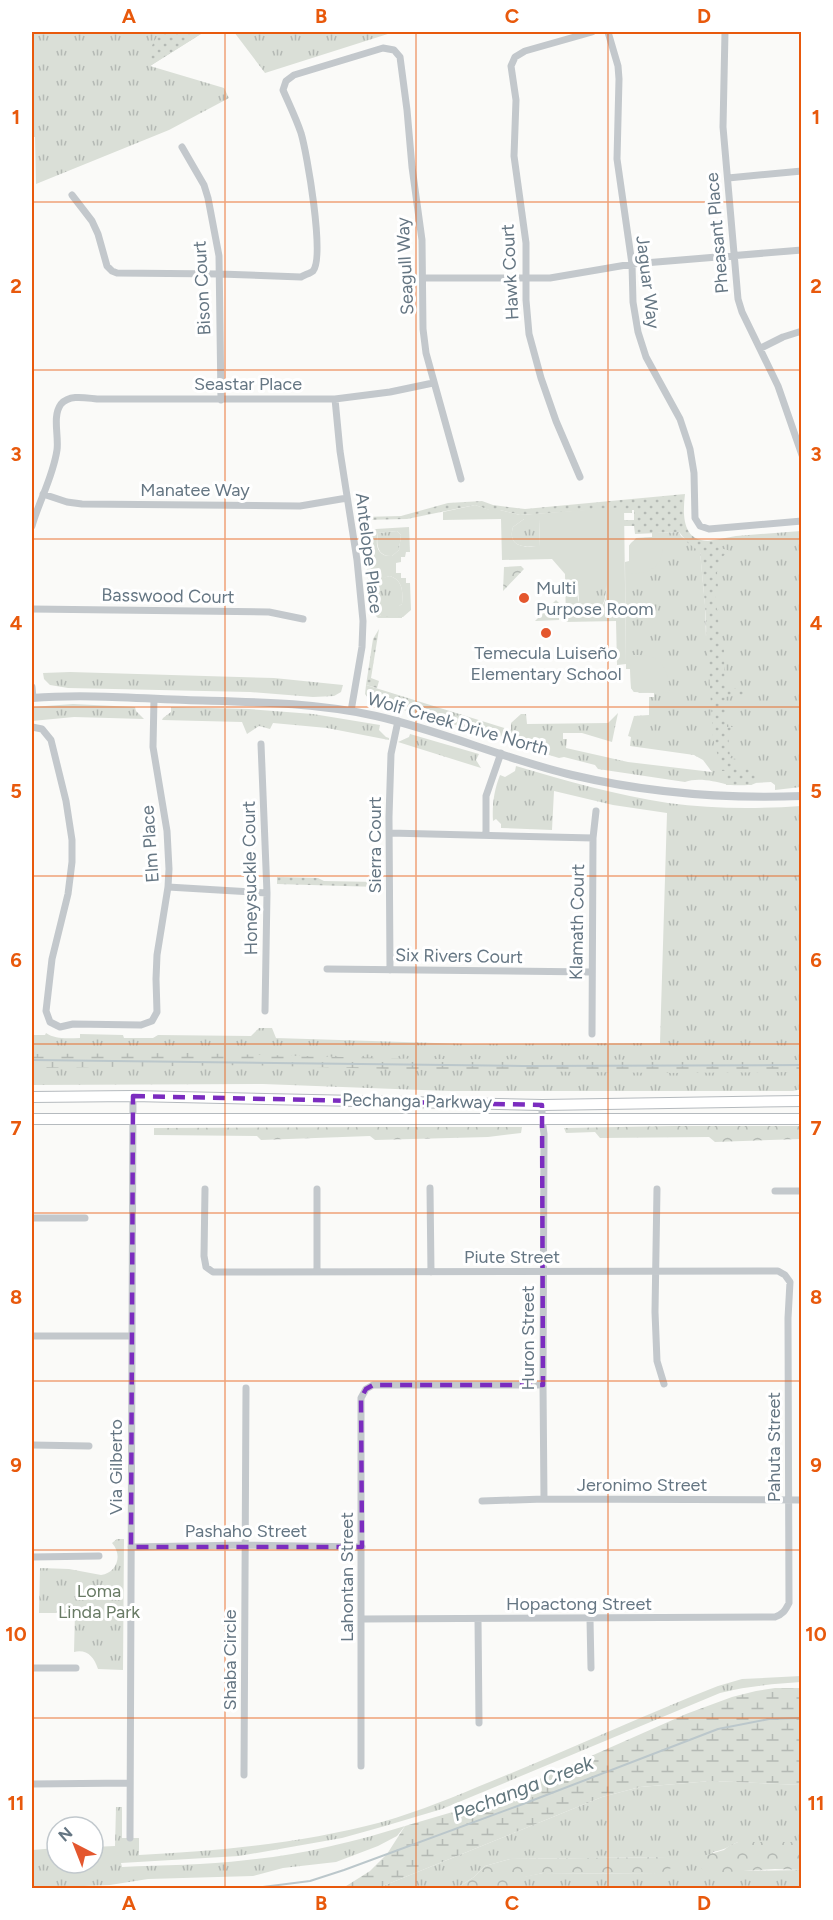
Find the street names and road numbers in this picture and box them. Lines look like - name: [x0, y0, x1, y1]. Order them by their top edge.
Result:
- street label: Pheasant Place: [701, 171, 733, 294]
- street label: Seagull Way: [391, 216, 419, 316]
- street label: Hawk Court: [496, 223, 524, 321]
- street label: Jaguar Way: [631, 234, 665, 330]
- street label: Bison Court: [189, 240, 215, 336]
- street label: Seastar Place: [194, 373, 302, 395]
- street label: Manatee Way: [140, 479, 250, 501]
- street label: Antelope Place: [351, 491, 387, 615]
- street label: Basswood Court: [101, 584, 235, 608]
- street label: Wolf Creek Drive North: [365, 688, 551, 760]
- street label: Sierra Court: [364, 796, 386, 894]
- street label: Honeysuckle Court: [238, 800, 262, 955]
- street label: Elm Place: [136, 804, 164, 883]
- street label: Klamath Court: [565, 863, 589, 980]
- street label: Six Rivers Court: [395, 944, 523, 968]
- street label: Pechanga Parkway: [342, 1089, 493, 1113]
- street label: Piute Street: [464, 1246, 560, 1268]
- street label: Huron Street: [517, 1285, 539, 1390]
- street label: Pahuta Street: [763, 1392, 785, 1502]
- street label: Via Gilberto: [105, 1419, 127, 1515]
- street label: Jeronimo Street: [577, 1474, 707, 1496]
- street label: Lahontan Street: [336, 1512, 358, 1642]
- street label: Pashaho Street: [185, 1520, 307, 1542]
- street label: Hopactong Street: [506, 1593, 652, 1615]
- street label: Shaba Circle: [219, 1609, 241, 1711]

